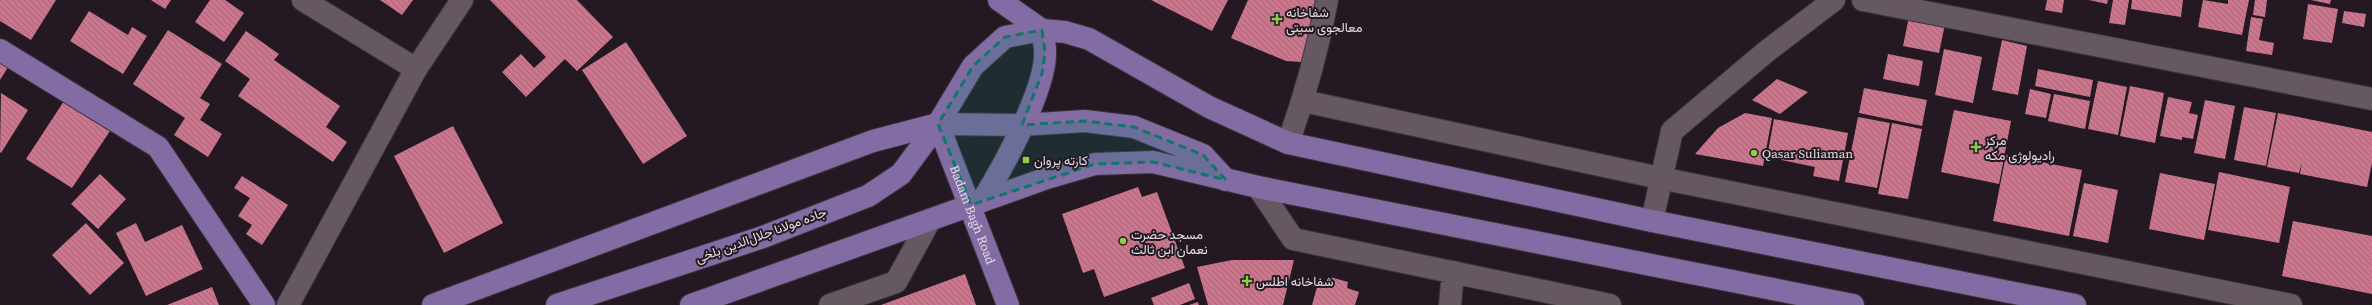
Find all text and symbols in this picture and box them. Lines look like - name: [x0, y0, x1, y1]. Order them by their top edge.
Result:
- place label: شفاخانه معالجوی سیتی: [1286, 4, 1362, 36]
- marker: شفاخانه معالجوی سیتی: [1271, 13, 1283, 25]
- place label: مرکز رادیولوژی مکه: [1984, 132, 2055, 164]
- marker: مرکز رادیولوژی مکه: [1970, 141, 1982, 153]
- place label: Qasar Suliaman: [1762, 145, 1853, 162]
- marker: Qasar Suliaman: [1749, 148, 1759, 158]
- place label: کارته پروان: [1034, 152, 1088, 170]
- marker: کارته پروان: [1021, 155, 1031, 165]
- street label: Badam Bagh Road: [946, 162, 1000, 267]
- street label: جاده مولانا جلال‌الدین بلخی: [693, 203, 829, 267]
- place label: مسجد حضرت نعمان ابن ثالث: [1131, 226, 1208, 258]
- marker: مسجد حضرت نعمان ابن ثالث: [1118, 236, 1128, 246]
- place label: شفاخانه اطلس: [1256, 273, 1333, 290]
- marker: شفاخانه اطلس: [1241, 275, 1253, 287]

